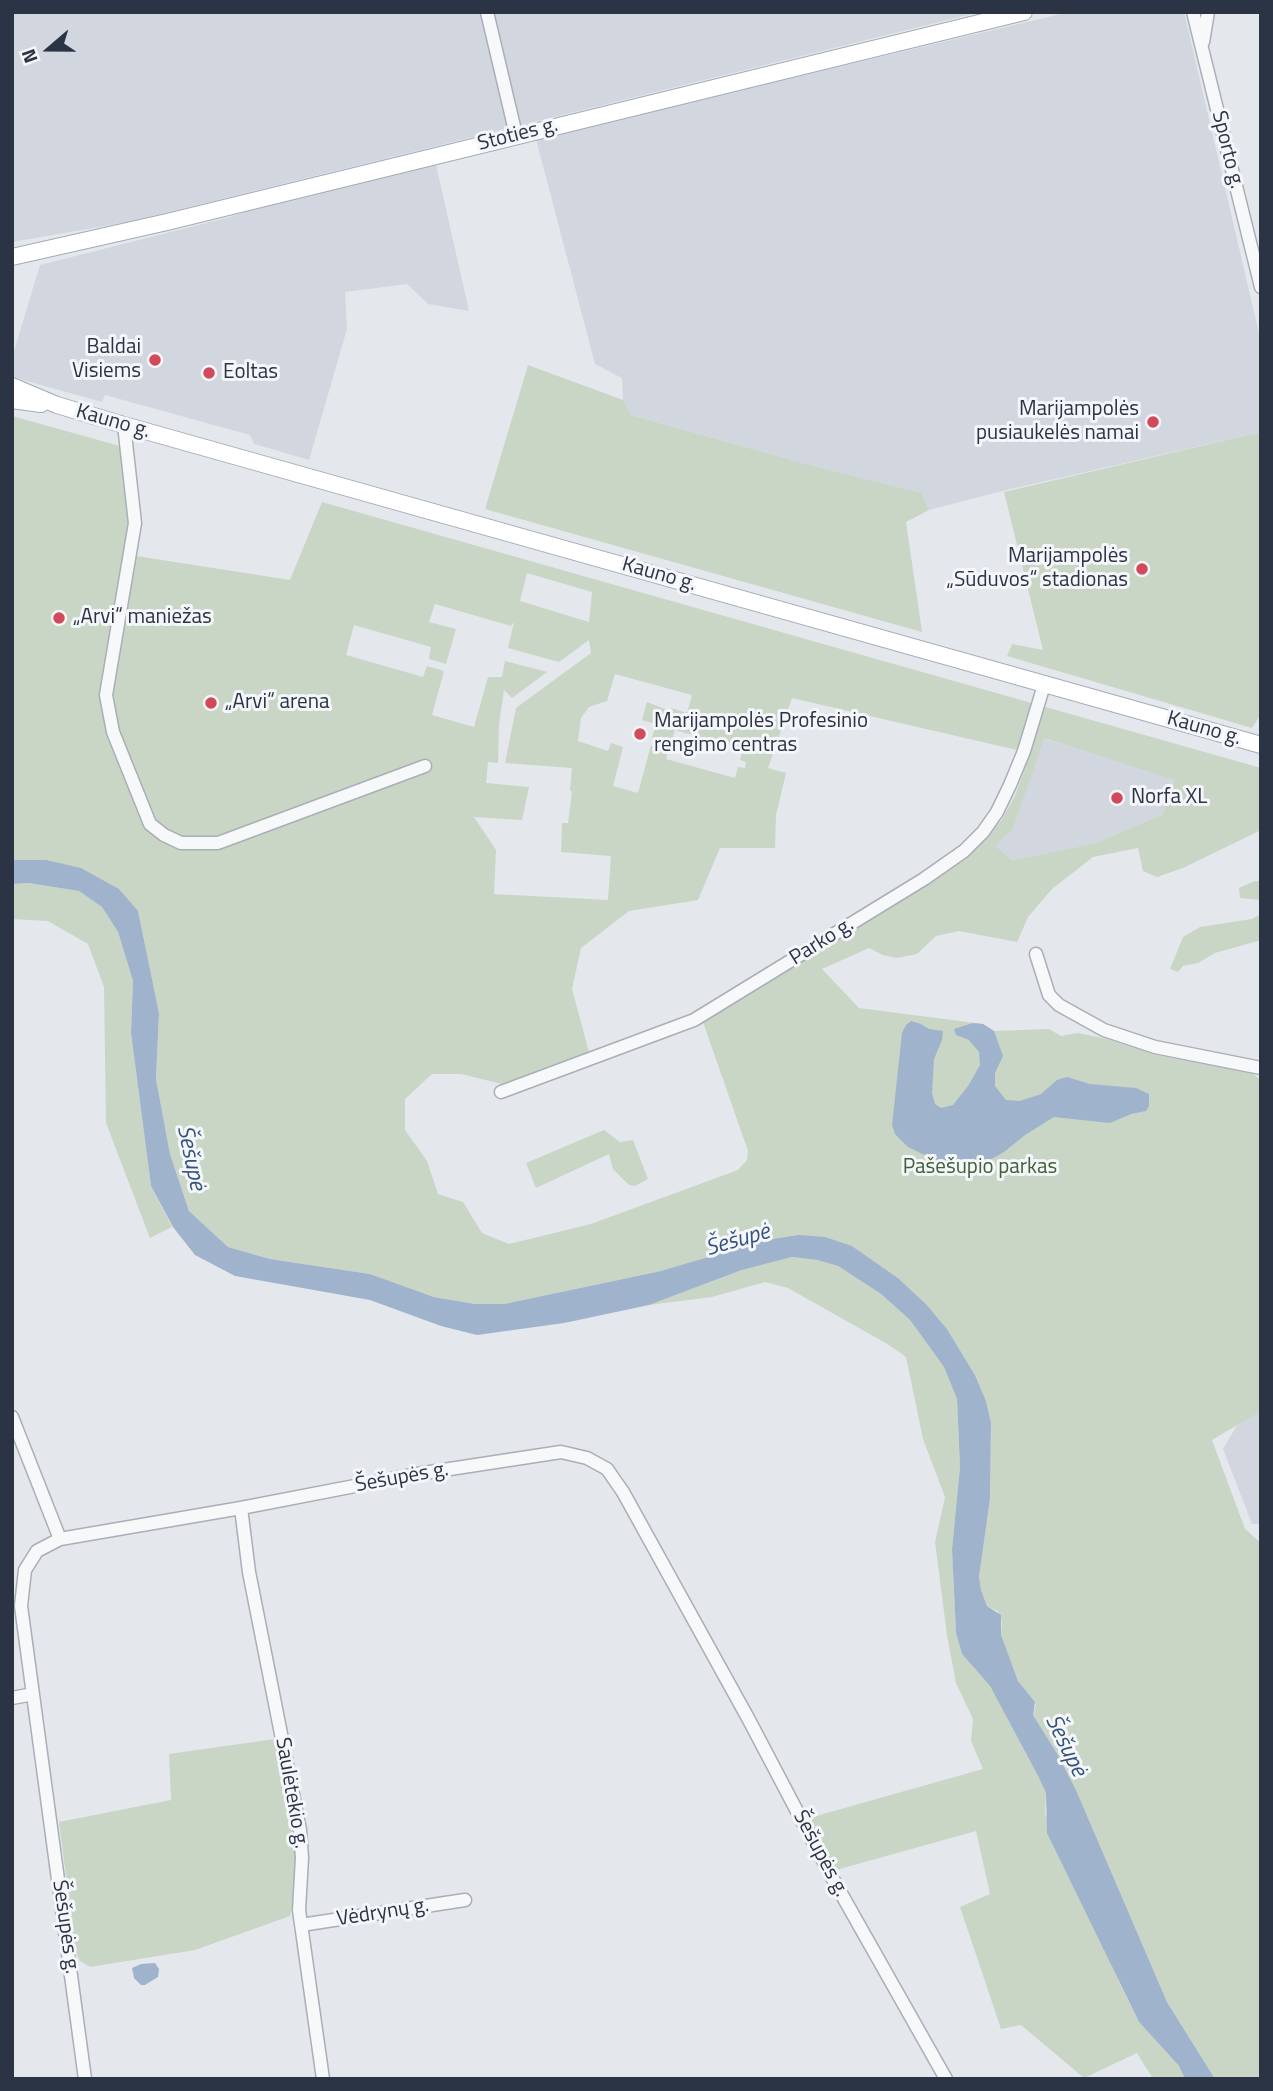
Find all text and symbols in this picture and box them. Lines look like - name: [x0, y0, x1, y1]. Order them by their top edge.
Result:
- north arrow: [14, 14, 84, 84]
- text: N: [13, 45, 45, 68]
- street label: Sporto g.: [1205, 109, 1249, 191]
- street label: Stoties g.: [475, 113, 561, 157]
- place label: Baldai Visiems: [72, 335, 141, 385]
- marker: Baldai Visiems: [147, 352, 163, 368]
- place label: Eoltas: [223, 360, 278, 386]
- marker: Eoltas: [201, 365, 217, 381]
- place label: Marijampolės pusiaukelės namai: [976, 397, 1139, 447]
- street label: Kauno g.: [73, 399, 153, 445]
- marker: Marijampolės pusiaukelės namai: [1145, 414, 1161, 430]
- place label: Marijampolės „Sūduvos“ stadionas: [946, 544, 1128, 594]
- street label: Kauno g.: [619, 552, 699, 598]
- marker: Marijampolės „Sūduvos“ stadionas: [1134, 561, 1150, 577]
- place label: „Arvi“ maniežas: [73, 605, 212, 631]
- marker: „Arvi“ maniežas: [51, 610, 67, 626]
- place label: „Arvi“ arena: [225, 690, 329, 716]
- marker: „Arvi“ arena: [203, 695, 219, 711]
- street label: Kauno g.: [1164, 706, 1244, 752]
- place label: Marijampolės Profesinio rengimo centras: [654, 709, 868, 759]
- marker: Marijampolės Profesinio rengimo centras: [632, 726, 648, 742]
- place label: Norfa XL: [1131, 785, 1207, 811]
- marker: Norfa XL: [1109, 790, 1125, 806]
- street label: Parko g.: [785, 913, 859, 971]
- water label: Šešupė: [170, 1123, 210, 1193]
- park label: Pašešupio parkas: [903, 1155, 1057, 1181]
- water label: Šešupė: [703, 1219, 773, 1263]
- street label: Šešupės g.: [353, 1457, 451, 1499]
- water label: Šešupė: [1038, 1711, 1092, 1781]
- street label: Saulėtekio g.: [269, 1736, 313, 1850]
- street label: Šešupės g.: [787, 1806, 853, 1902]
- street label: Šešupės g.: [46, 1879, 84, 1975]
- street label: Vėdrynų g.: [335, 1893, 431, 1933]

